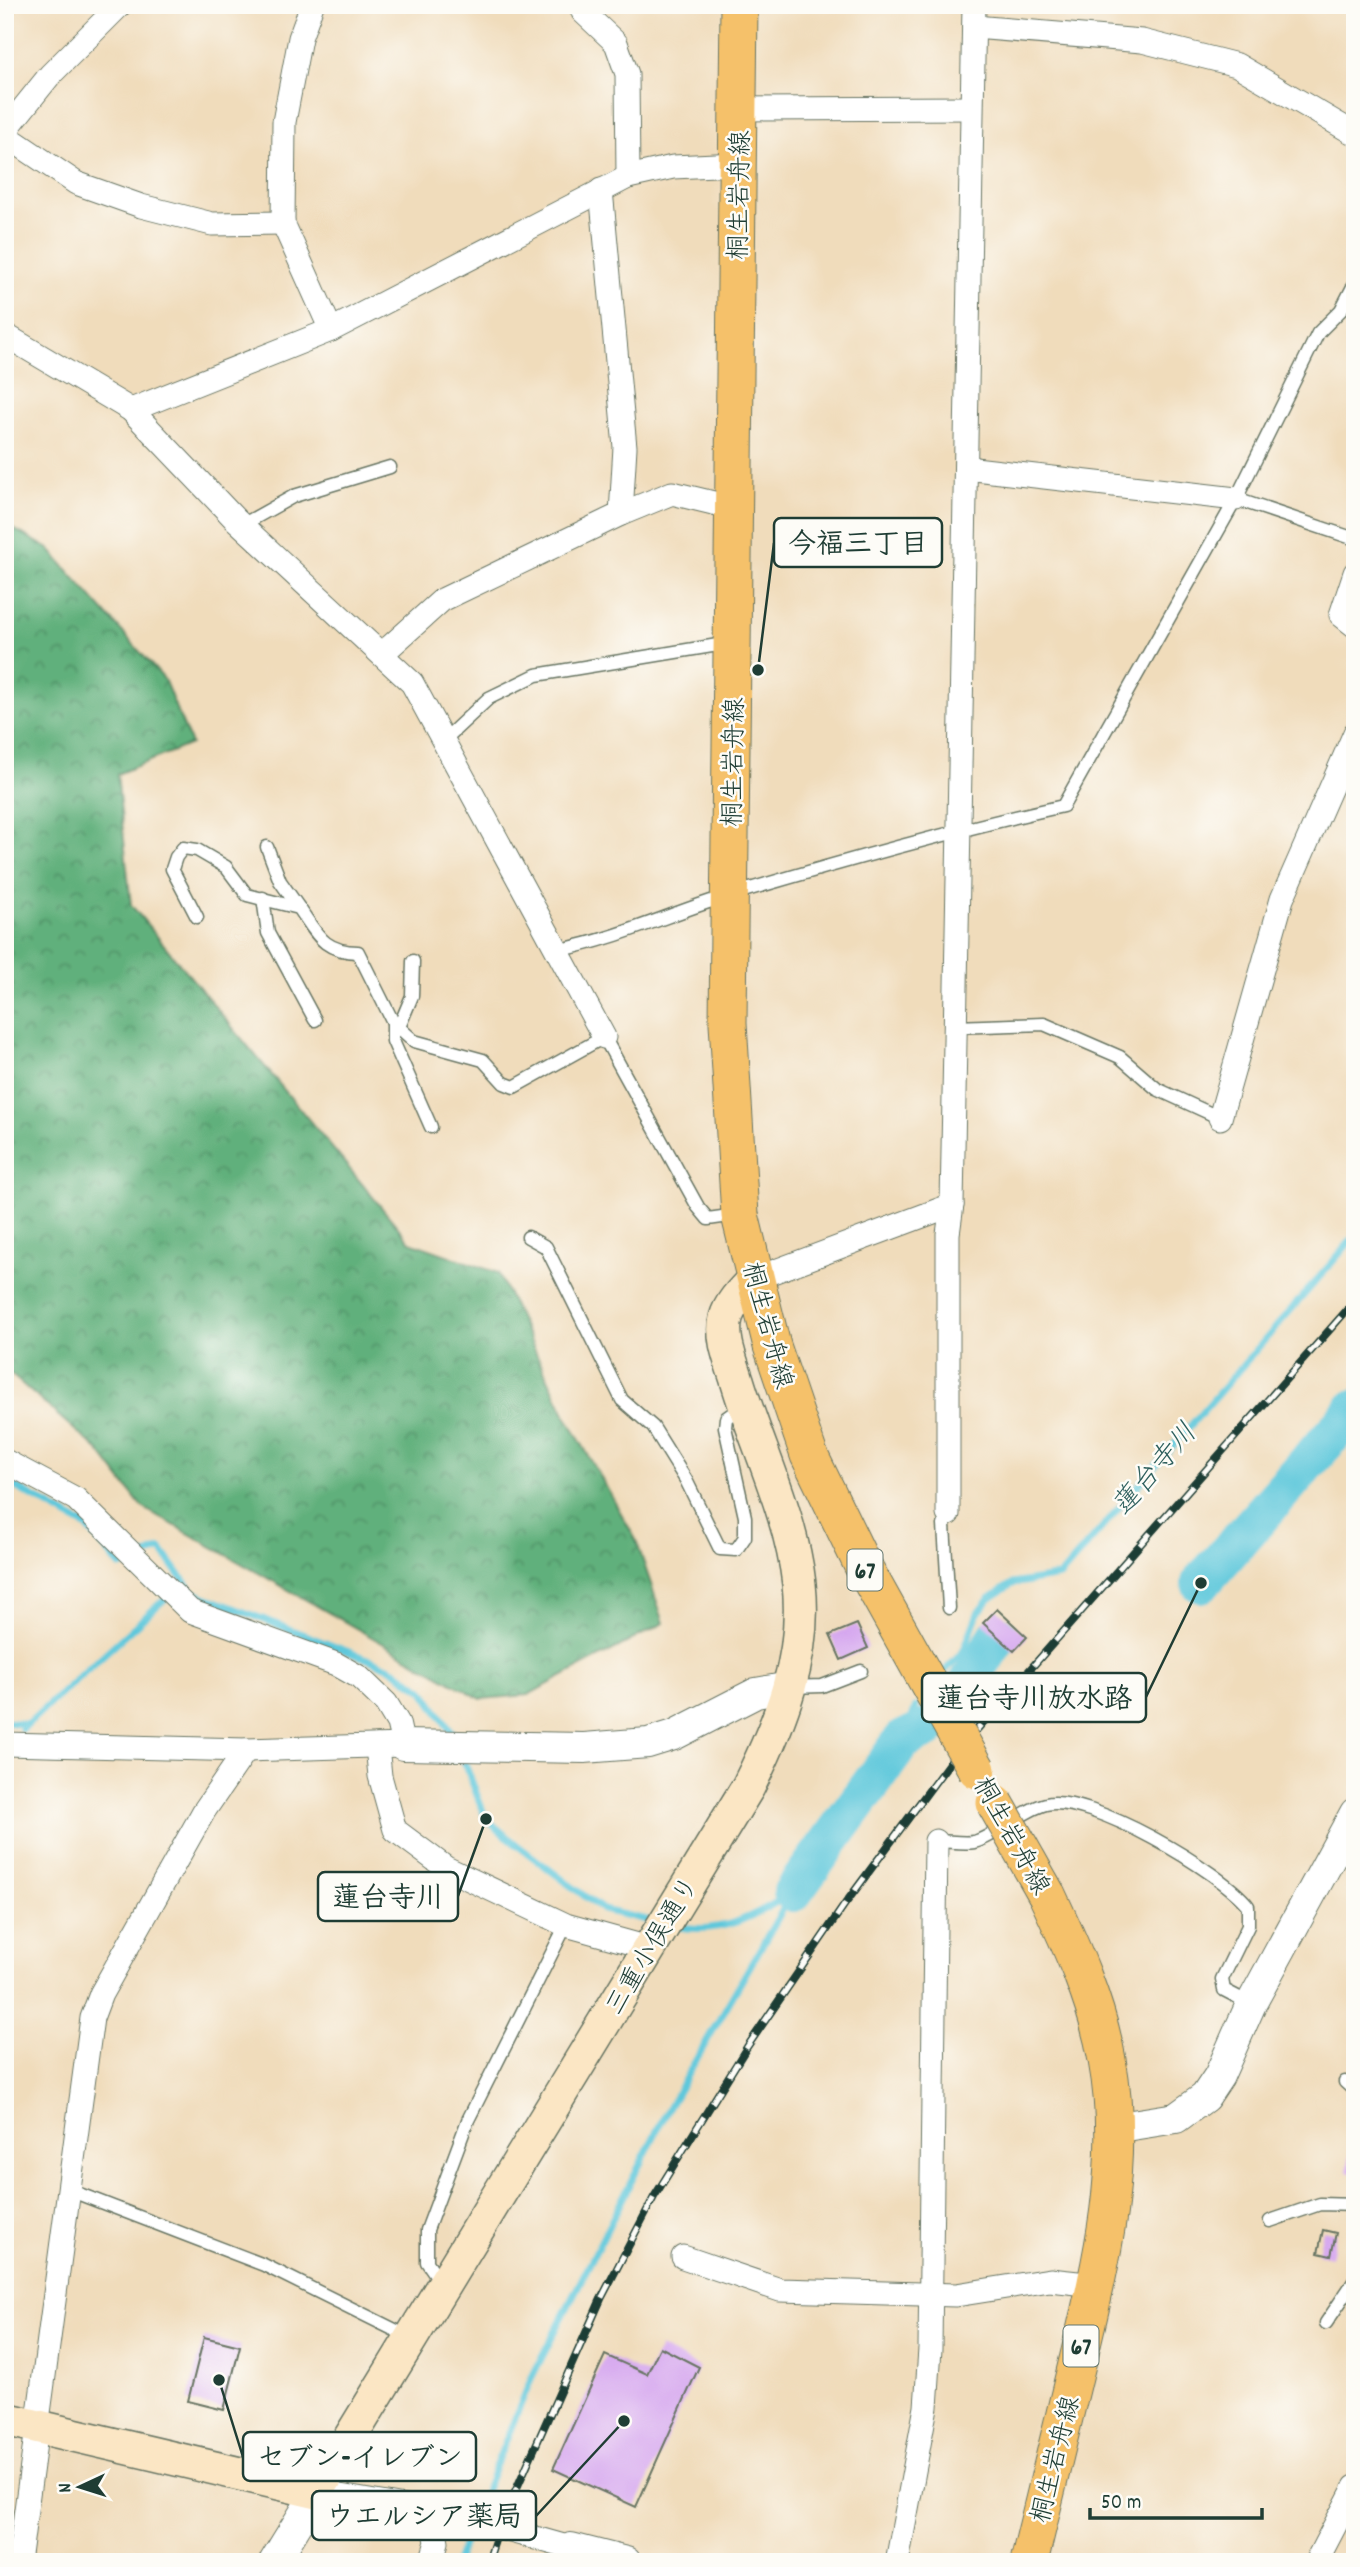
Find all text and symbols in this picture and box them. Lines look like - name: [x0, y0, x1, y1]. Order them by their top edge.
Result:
- street label: 桐生岩舟線: [722, 130, 761, 260]
- callout: 今福三丁目: [774, 518, 942, 567]
- text: 今福三丁目: [788, 527, 928, 567]
- street label: 桐生岩舟線: [716, 697, 755, 827]
- street label: 桐生岩舟線: [731, 1258, 800, 1393]
- water label: 蓮台寺川: [1105, 1416, 1209, 1527]
- road number: 67: [848, 1550, 882, 1590]
- callout: 蓮台寺川放水路: [922, 1673, 1146, 1722]
- text: 蓮台寺川放水路: [936, 1682, 1132, 1722]
- street label: 桐生岩舟線: [962, 1771, 1058, 1903]
- street label: 三重小俣通り: [598, 1870, 710, 2023]
- callout: 蓮台寺川: [318, 1872, 458, 1921]
- text: 蓮台寺川: [332, 1881, 444, 1921]
- road number: 67: [1064, 2326, 1098, 2367]
- street label: 桐生岩舟線: [1024, 2392, 1091, 2527]
- callout: セブン-イレブン: [243, 2432, 476, 2481]
- text: セブン-イレブン: [257, 2441, 463, 2481]
- north arrow: [46, 2452, 116, 2522]
- scale bar: [1090, 2476, 1262, 2520]
- text: N: [53, 2482, 80, 2494]
- text: 50 m: [1101, 2489, 1141, 2519]
- callout: ウエルシア薬局: [312, 2491, 536, 2540]
- text: ウエルシア薬局: [326, 2500, 522, 2540]

